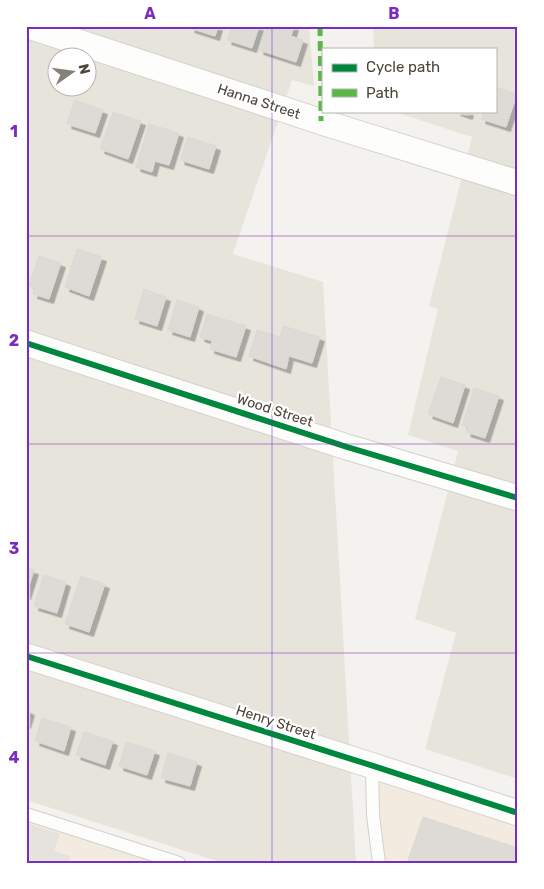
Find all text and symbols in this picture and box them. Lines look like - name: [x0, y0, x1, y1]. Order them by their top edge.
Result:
- text: A: [144, 4, 156, 23]
- text: B: [388, 4, 400, 23]
- north arrow: [48, 48, 98, 98]
- legend: [322, 48, 496, 112]
- text: Cycle path: [366, 58, 440, 76]
- text: N: [75, 62, 94, 76]
- street label: Hanna Street: [215, 80, 303, 123]
- text: Path: [366, 84, 399, 102]
- text: 1: [10, 122, 18, 141]
- text: 2: [9, 331, 19, 350]
- street label: Wood Street: [235, 390, 316, 431]
- text: 3: [9, 539, 19, 558]
- street label: Henry Street: [234, 702, 318, 744]
- text: 4: [9, 748, 20, 767]

